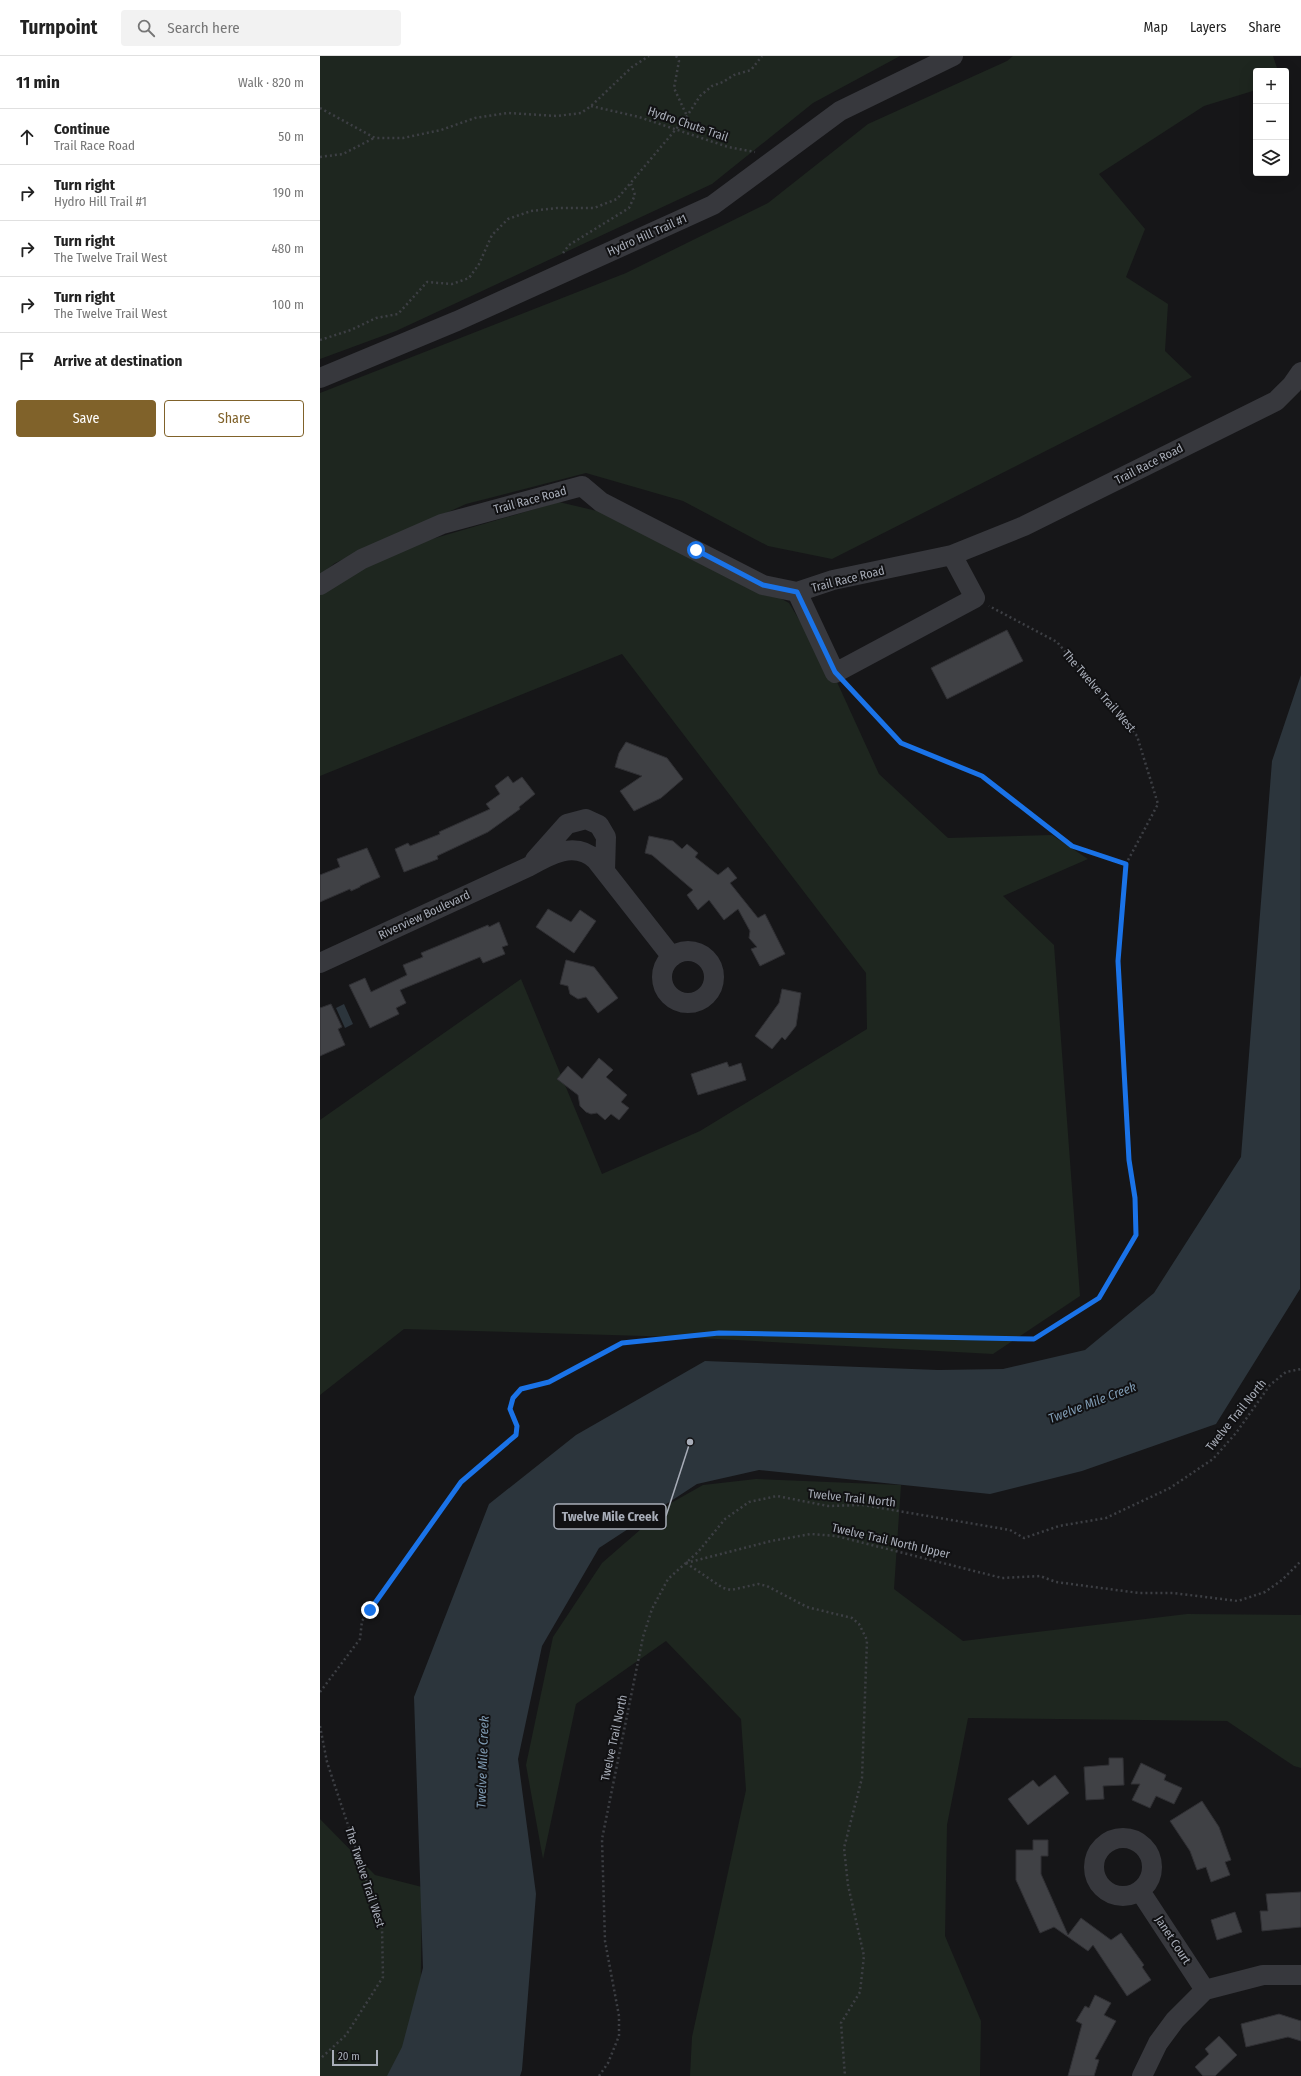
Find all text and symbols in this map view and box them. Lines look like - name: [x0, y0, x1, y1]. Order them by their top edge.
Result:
- search box: [121, 10, 401, 46]
- text: Turnpoint: [20, 16, 97, 39]
- icon: search: [135, 17, 157, 39]
- text: Search here: [167, 19, 240, 37]
- text: Map: [1144, 19, 1168, 36]
- text: Layers: [1190, 19, 1226, 36]
- text: Share: [1248, 19, 1281, 36]
- map controls: [1253, 68, 1289, 176]
- button: +: [1253, 68, 1289, 104]
- text: 11 min: [16, 72, 60, 93]
- text: Walk · 820 m: [238, 75, 304, 90]
- street label: Hydro Chute Trail: [646, 104, 730, 144]
- button: −: [1253, 104, 1289, 140]
- text: Continue: [54, 120, 110, 138]
- icon: ahead: [16, 126, 38, 148]
- text: 50 m: [278, 129, 304, 144]
- text: Trail Race Road: [54, 138, 135, 153]
- button: layers: [1253, 140, 1289, 176]
- text: Turn right: [54, 176, 115, 194]
- icon: right: [16, 182, 38, 204]
- text: 190 m: [273, 185, 304, 200]
- text: Hydro Hill Trail #1: [54, 194, 147, 209]
- street label: Hydro Hill Trail #1: [605, 211, 689, 259]
- text: Turn right: [54, 232, 115, 250]
- icon: right: [16, 238, 38, 260]
- text: 480 m: [271, 241, 304, 256]
- text: The Twelve Trail West: [54, 250, 167, 265]
- text: Turn right: [54, 288, 115, 306]
- icon: right: [16, 294, 38, 316]
- text: 100 m: [272, 297, 304, 312]
- text: The Twelve Trail West: [54, 306, 167, 321]
- icon: arrive: [16, 350, 38, 372]
- text: Arrive at destination: [54, 352, 182, 370]
- button: Save: [16, 400, 156, 437]
- button: Share: [164, 400, 304, 437]
- street label: Trail Race Road: [1113, 441, 1185, 487]
- street label: Trail Race Road: [492, 484, 568, 516]
- route start: [687, 541, 705, 559]
- street label: Trail Race Road: [810, 563, 886, 595]
- street label: The Twelve Trail West: [1059, 647, 1139, 735]
- street label: Riverview Boulevard: [376, 888, 472, 942]
- street label: Twelve Trail North: [1203, 1376, 1269, 1454]
- water label: Twelve Mile Creek: [1046, 1379, 1139, 1426]
- street label: Twelve Trail North: [808, 1486, 896, 1510]
- callout: Twelve Mile Creek: [554, 1504, 666, 1529]
- text: Twelve Mile Creek: [562, 1509, 659, 1524]
- street label: Twelve Trail North Upper: [831, 1521, 952, 1562]
- route end: [361, 1601, 379, 1619]
- street label: Twelve Trail North: [598, 1693, 630, 1783]
- water label: Twelve Mile Creek: [473, 1715, 492, 1809]
- street label: The Twelve Trail West: [342, 1825, 388, 1929]
- street label: Janet Court: [1152, 1913, 1194, 1967]
- scale bar: [332, 2048, 378, 2067]
- text: 20 m: [338, 2050, 360, 2063]

